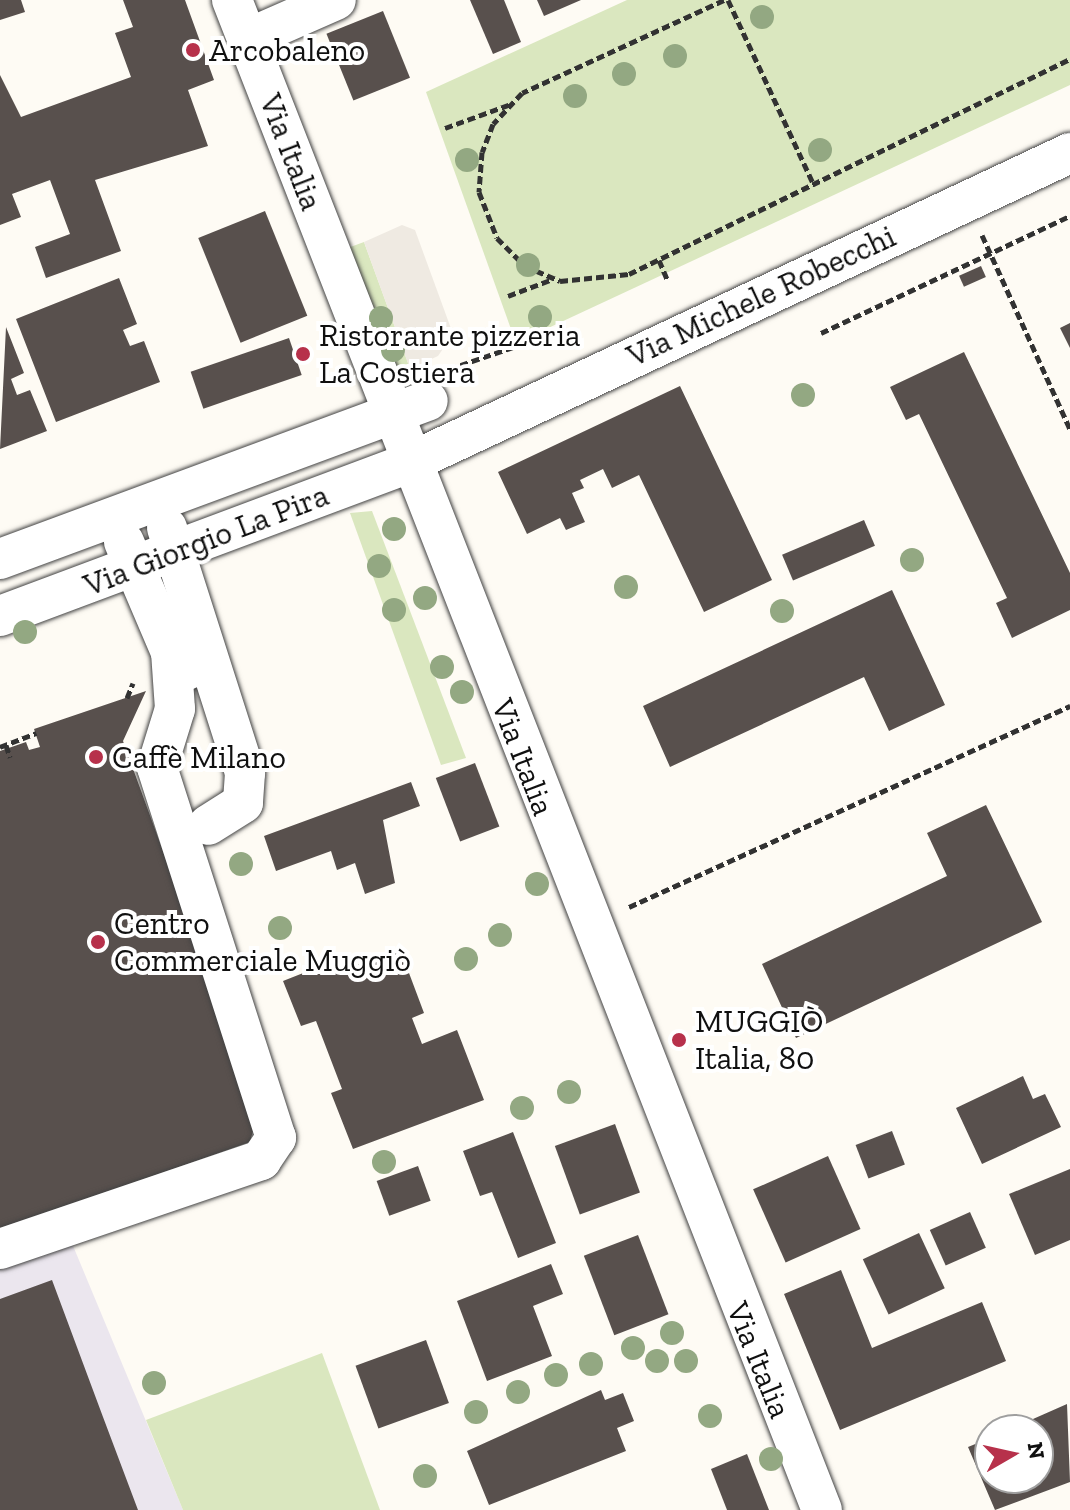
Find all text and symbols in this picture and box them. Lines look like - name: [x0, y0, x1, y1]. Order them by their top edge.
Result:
- place label: Arcobaleno: [209, 31, 365, 69]
- marker: Arcobaleno: [184, 41, 202, 59]
- street label: Via Italia: [251, 88, 331, 216]
- street label: Via Michele Robecchi: [621, 217, 901, 375]
- place label: Ristorante pizzeria La Costiera: [319, 317, 581, 392]
- marker: Ristorante pizzeria La Costiera: [294, 345, 312, 363]
- street label: Via Giorgio La Pira: [78, 476, 334, 604]
- street label: Via Italia: [483, 693, 563, 821]
- place label: Caffè Milano: [112, 738, 286, 776]
- marker: Caffè Milano: [87, 748, 105, 766]
- place label: Centro Commerciale Muggiò: [114, 905, 411, 980]
- marker: Centro Commerciale Muggiò: [89, 933, 107, 951]
- place label: MUGGIÒ Italia, 80: [695, 1003, 823, 1078]
- marker: MUGGIÒ Italia, 80: [670, 1031, 688, 1049]
- street label: Via Italia: [718, 1296, 800, 1424]
- north arrow: [974, 1414, 1054, 1494]
- text: N: [1022, 1440, 1051, 1461]

